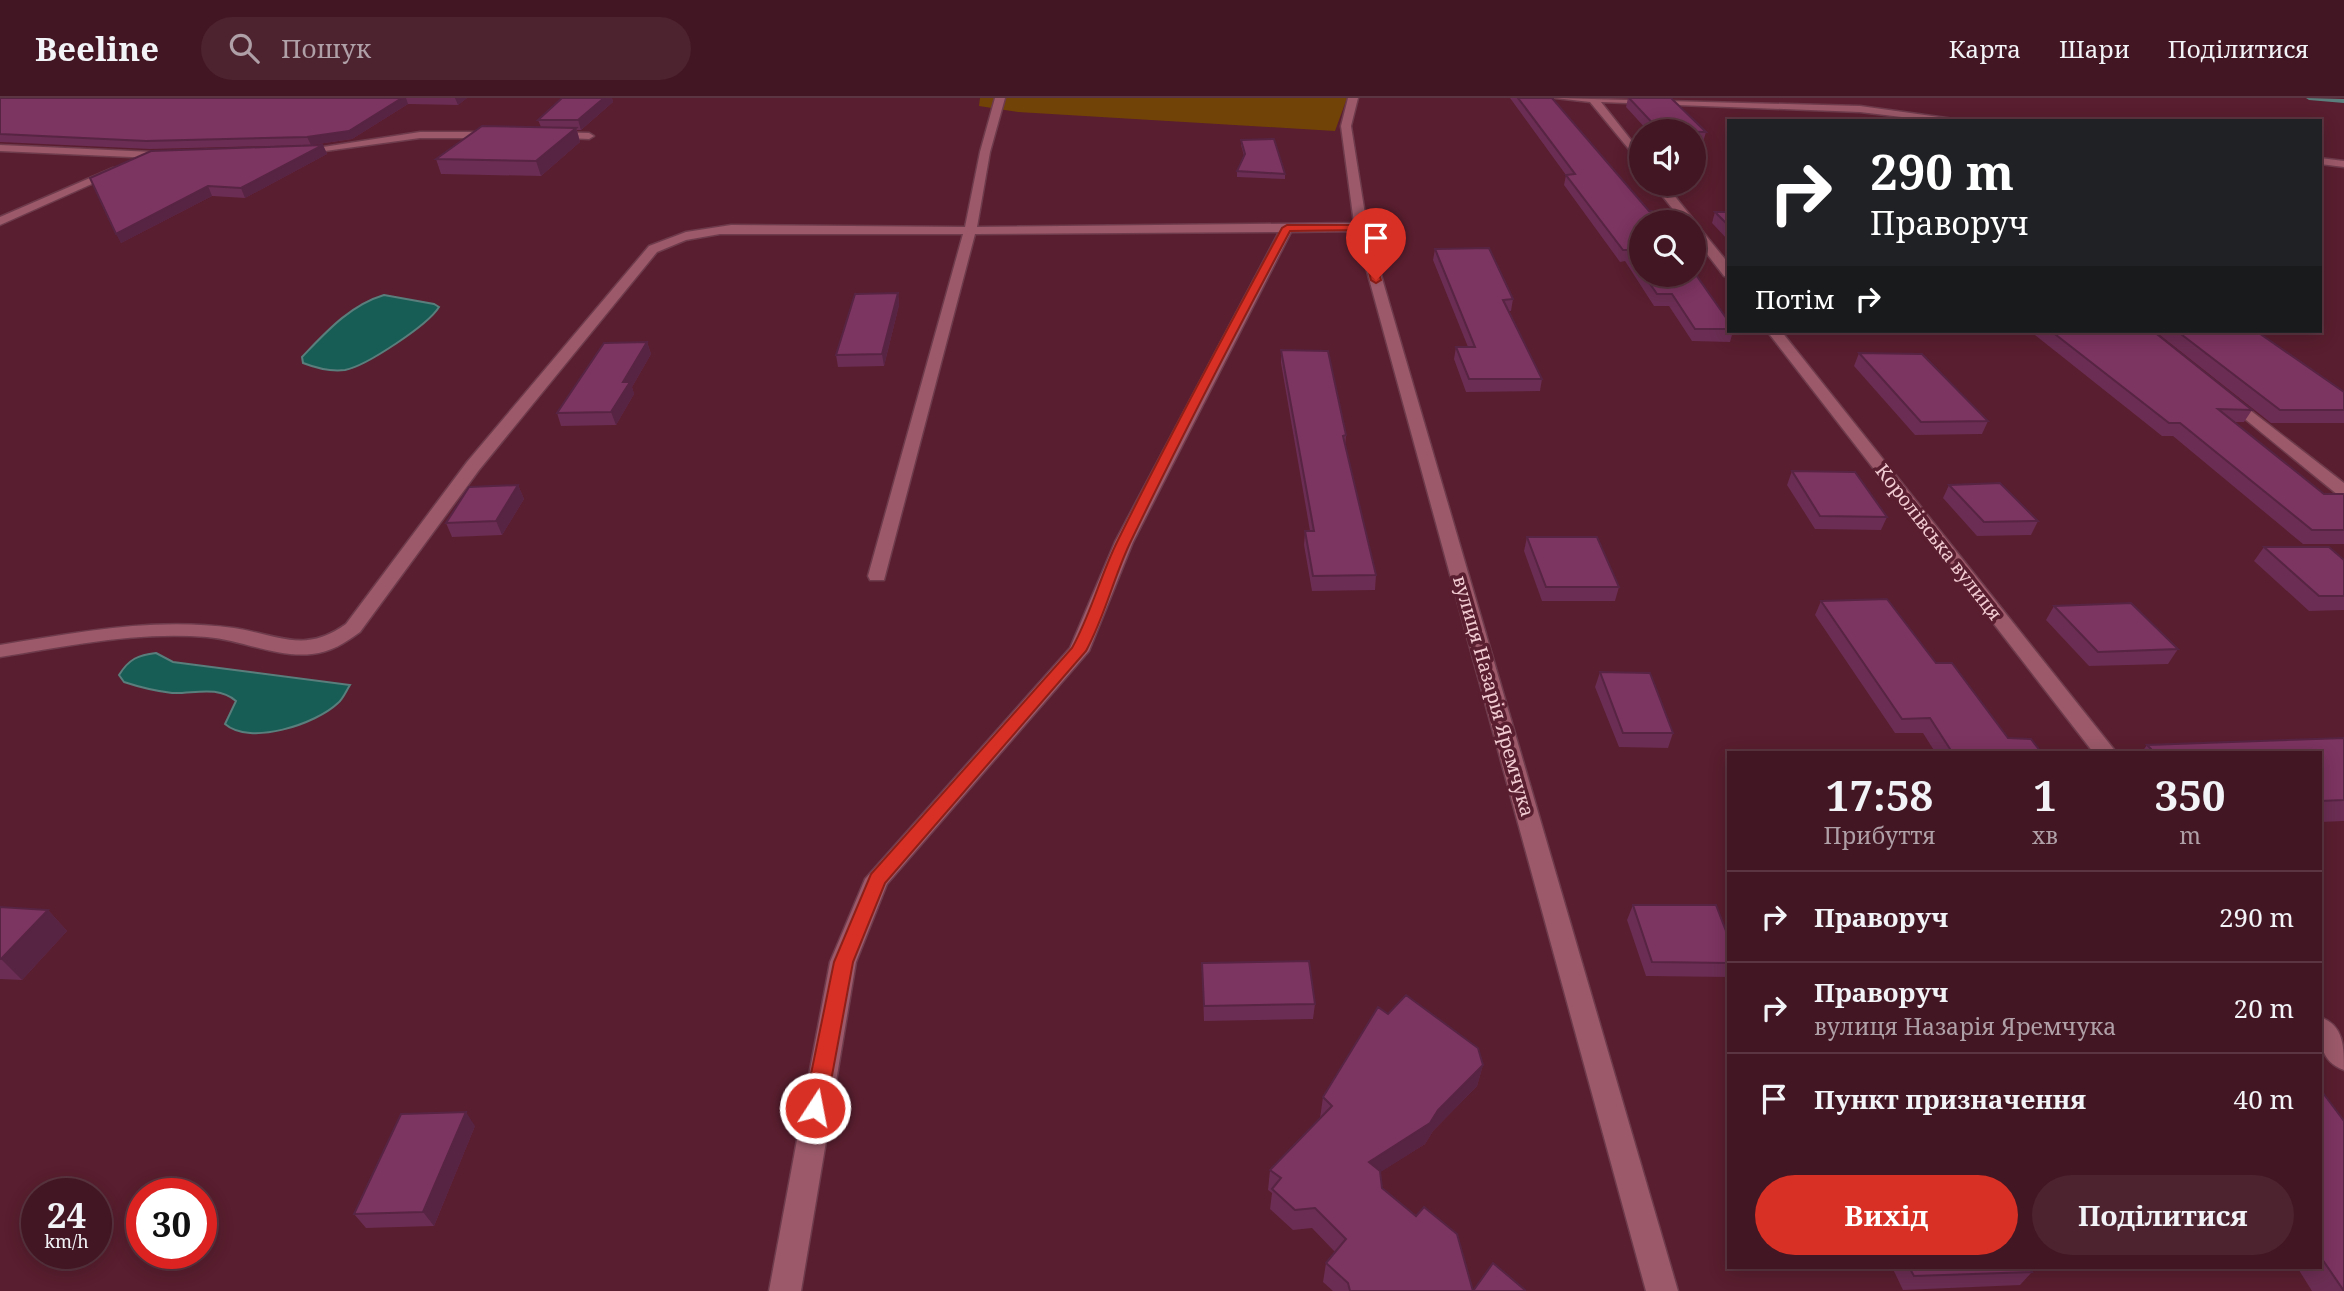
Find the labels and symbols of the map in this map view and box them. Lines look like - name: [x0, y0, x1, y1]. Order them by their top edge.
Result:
- pin: [1346, 208, 1406, 280]
- street label: Королівська вулиця: [1870, 458, 2008, 626]
- street label: вулиця Назарія Яремчука: [1447, 572, 1541, 820]
- position arrow: [778, 1071, 852, 1145]
- speed limit sign: 30: [126, 1178, 217, 1269]

